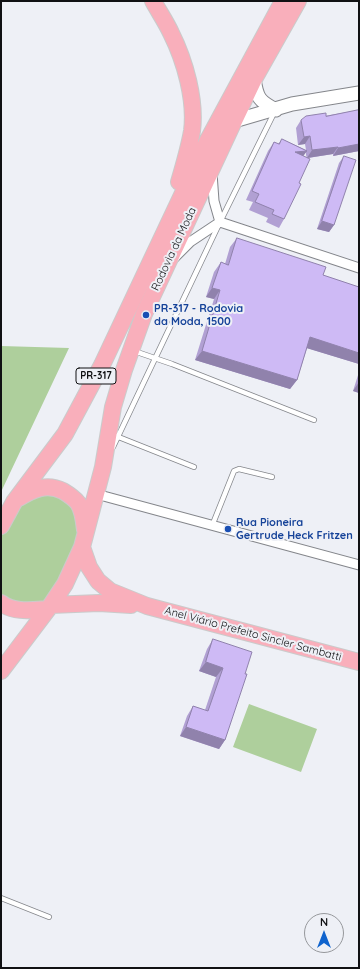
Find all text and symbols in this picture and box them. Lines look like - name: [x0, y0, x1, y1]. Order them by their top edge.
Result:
- street label: Rodovia da Moda: [149, 205, 199, 293]
- place label: PR-317 - Rodovia da Moda, 1500: [154, 302, 243, 328]
- marker: PR-317 - Rodovia da Moda, 1500: [141, 310, 151, 320]
- road number: PR-317: [76, 368, 116, 384]
- place label: Rua Pioneira Gertrude Heck Fritzen: [236, 516, 353, 542]
- marker: Rua Pioneira Gertrude Heck Fritzen: [223, 524, 233, 534]
- street label: Anel Viário Prefeito Sincler Sambatti: [163, 604, 343, 664]
- north arrow: [304, 913, 344, 953]
- text: N: [320, 915, 328, 929]

